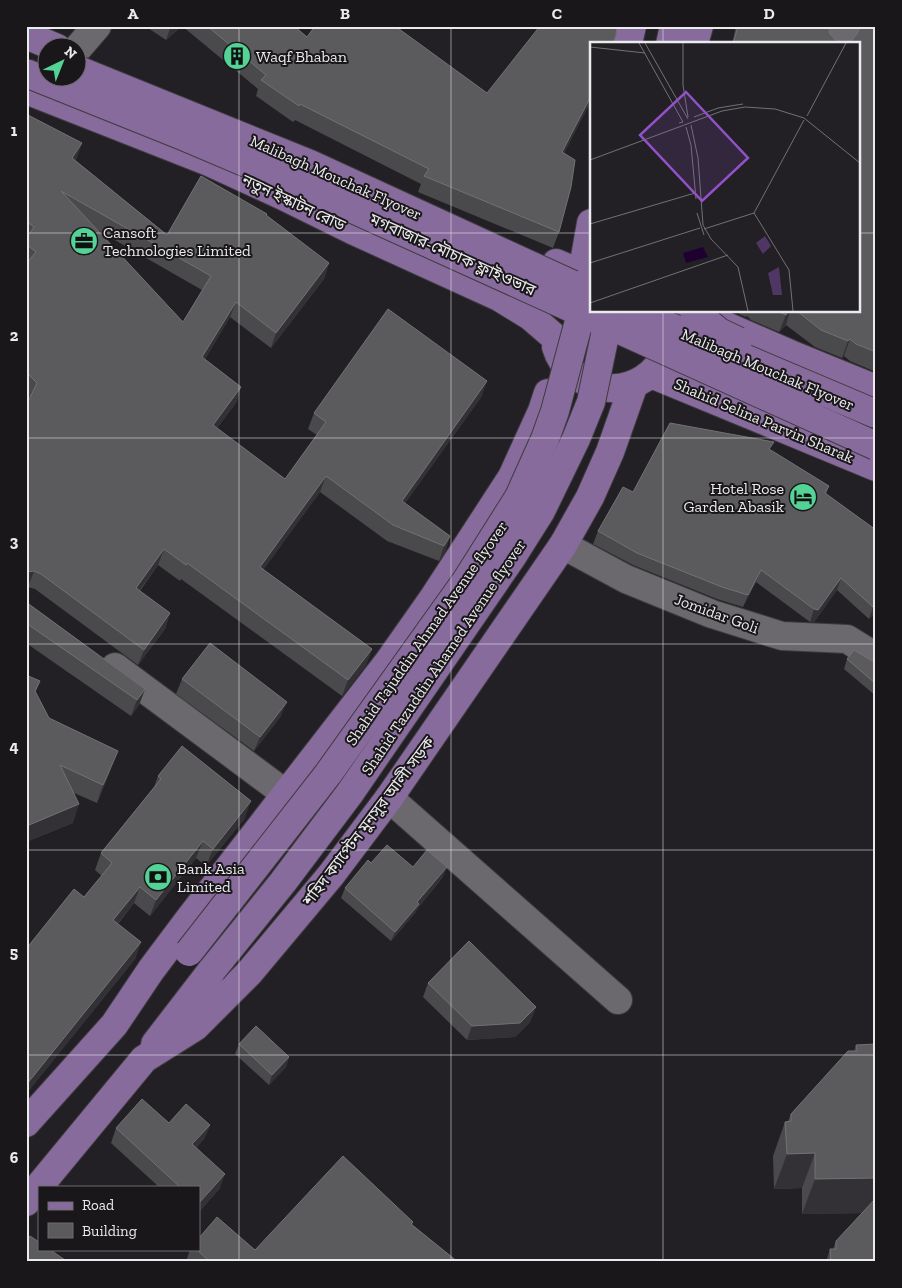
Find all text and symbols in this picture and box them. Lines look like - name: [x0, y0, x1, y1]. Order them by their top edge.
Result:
- text: A: [128, 4, 139, 23]
- text: B: [340, 4, 350, 23]
- text: C: [552, 4, 562, 23]
- text: D: [763, 4, 775, 23]
- north arrow: [38, 38, 88, 88]
- building icon: Waqf Bhaban: [222, 41, 252, 71]
- inset map: [590, 42, 860, 312]
- text: N: [61, 43, 80, 63]
- place label: Waqf Bhaban: [256, 47, 348, 66]
- text: 1: [11, 121, 18, 140]
- street label: Malibagh Mouchak Flyover: [247, 131, 425, 224]
- street label: নতুন ইস্কাটন রোড: [238, 170, 349, 235]
- street label: মগবাজার-মৌচাক ফ্লাইওভার: [366, 209, 539, 300]
- place label: Cansoft Technologies Limited: [103, 223, 251, 260]
- office icon: Cansoft Technologies Limited: [69, 226, 99, 256]
- street label: Malibagh Mouchak Flyover: [679, 324, 857, 415]
- text: 2: [10, 326, 19, 345]
- street label: Shahid Selina Parvin Sharak: [671, 374, 857, 467]
- place label: Hotel Rose Garden Abasik: [683, 479, 785, 516]
- hotel icon: Hotel Rose Garden Abasik: [788, 482, 818, 512]
- street label: Shahid Tajuddin Ahmad Avenue flyover: [341, 517, 512, 749]
- text: 3: [10, 532, 19, 551]
- street label: Shahid Tazuddin Ahamed Avenue flyover: [357, 536, 530, 779]
- street label: Jomidar Goli: [672, 589, 762, 638]
- street label: শহিদ ক্যাপ্টেন মুনসুর আলী সড়ক: [298, 732, 439, 910]
- text: 4: [9, 737, 19, 756]
- place label: Bank Asia Limited: [177, 859, 245, 896]
- bank icon: Bank Asia Limited: [143, 862, 173, 892]
- text: 5: [10, 943, 18, 962]
- text: 6: [10, 1148, 19, 1167]
- legend: [38, 1186, 200, 1250]
- text: Road: [82, 1196, 115, 1214]
- text: Building: [82, 1222, 137, 1240]

